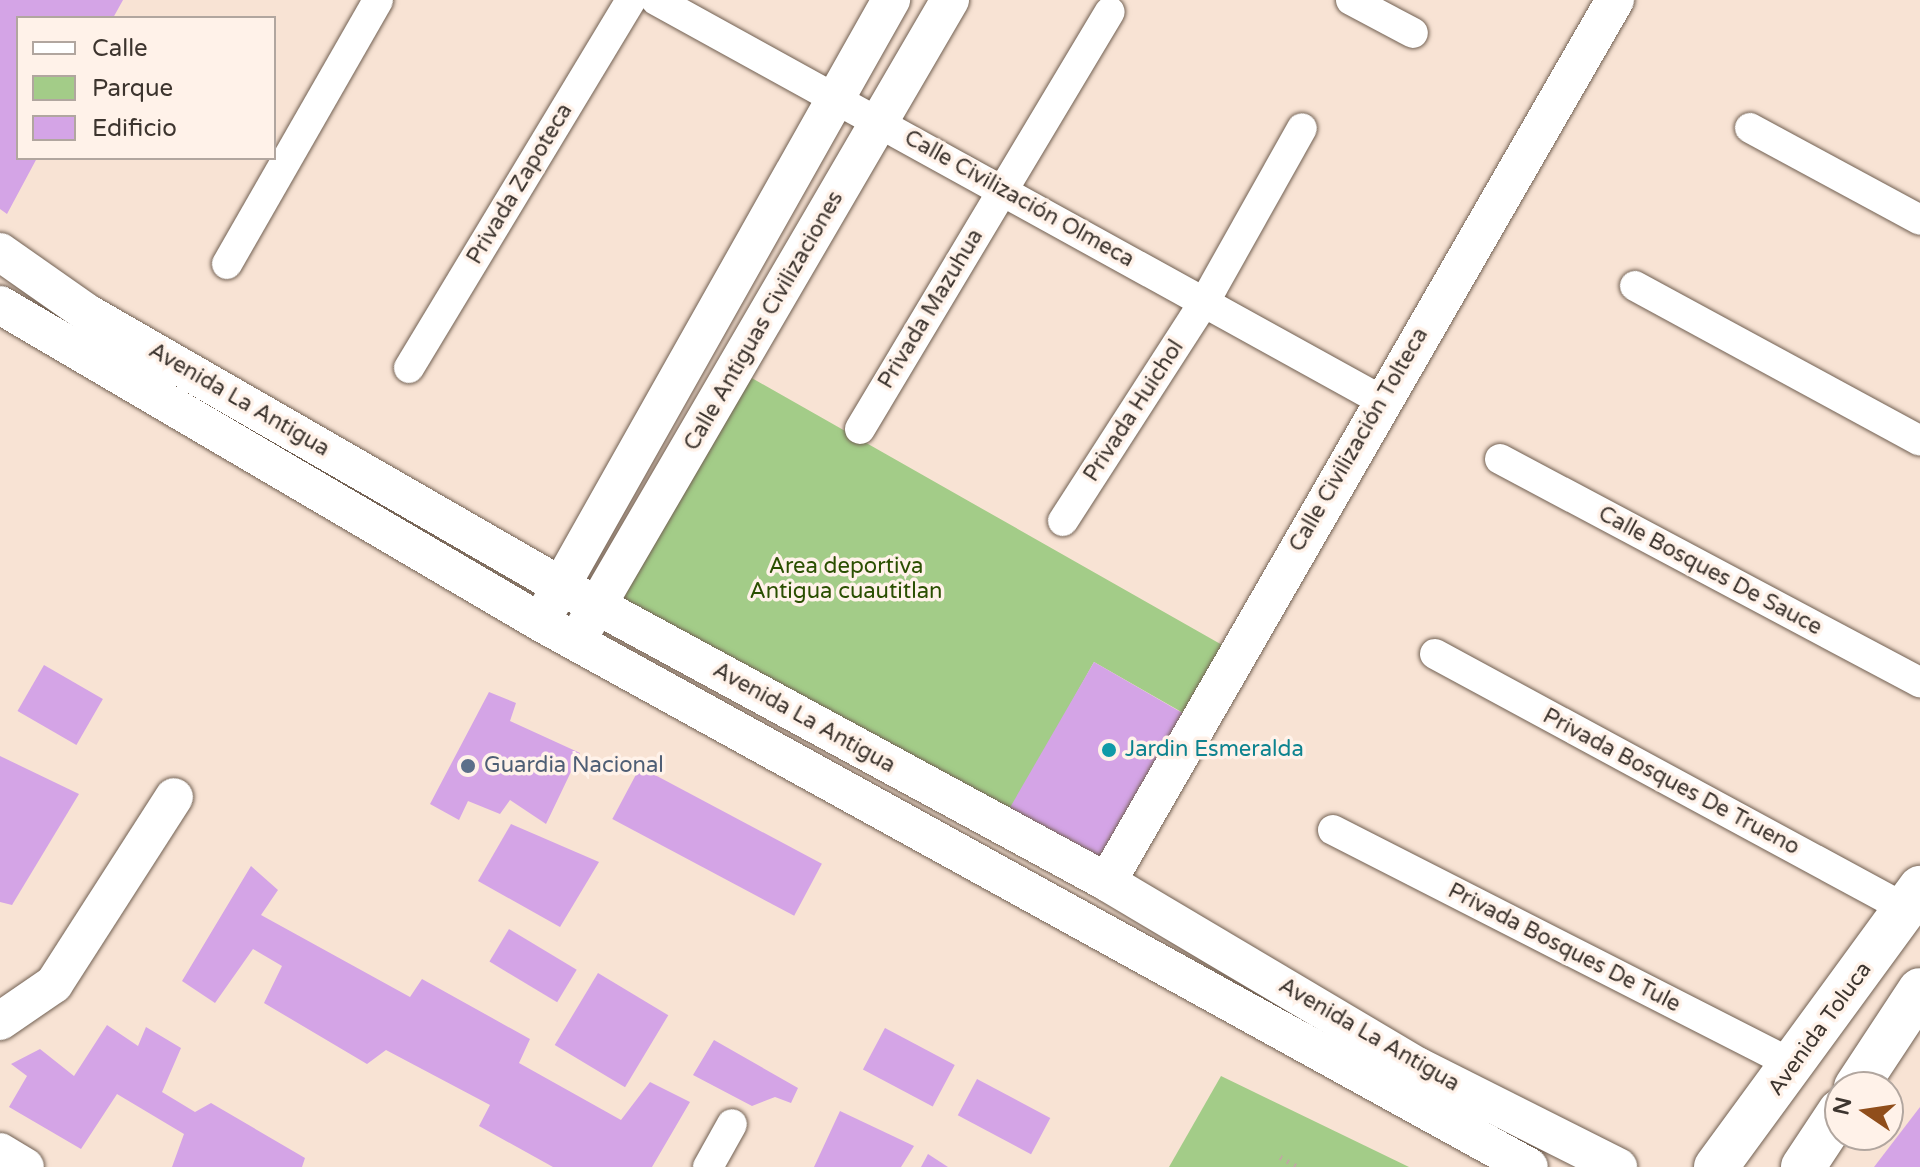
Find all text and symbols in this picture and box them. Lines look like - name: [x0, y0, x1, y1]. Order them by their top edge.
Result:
- legend: [16, 16, 276, 160]
- text: Calle: [92, 34, 148, 63]
- text: Parque: [92, 74, 173, 103]
- street label: Privada Zapoteca: [462, 99, 578, 269]
- text: Edificio: [92, 114, 177, 143]
- street label: Calle Civilización Olmeca: [900, 125, 1138, 273]
- street label: Calle Antiguas Civilizaciones: [679, 187, 849, 455]
- street label: Privada Mazuhua: [873, 224, 989, 394]
- street label: Calle Civilización Tolteca: [1284, 323, 1434, 557]
- street label: Privada Huichol: [1078, 335, 1190, 487]
- street label: Avenida La Antigua: [144, 338, 334, 462]
- street label: Calle Bosques De Sauce: [1594, 501, 1826, 641]
- park label: Area deportiva Antigua cuautitlan: [750, 553, 942, 604]
- street label: Avenida La Antigua: [708, 657, 900, 779]
- street label: Privada Bosques De Trueno: [1538, 703, 1804, 861]
- place label: Jardin Esmeralda: [1125, 737, 1304, 763]
- marker: Jardin Esmeralda: [1100, 741, 1118, 759]
- place label: Guardia Nacional: [484, 753, 664, 779]
- marker: Guardia Nacional: [459, 757, 477, 775]
- street label: Privada Bosques De Tule: [1443, 878, 1685, 1018]
- street label: Avenida Toluca: [1763, 957, 1877, 1101]
- street label: Avenida La Antigua: [1274, 973, 1464, 1097]
- north arrow: [1824, 1071, 1904, 1151]
- text: N: [1828, 1095, 1857, 1118]

